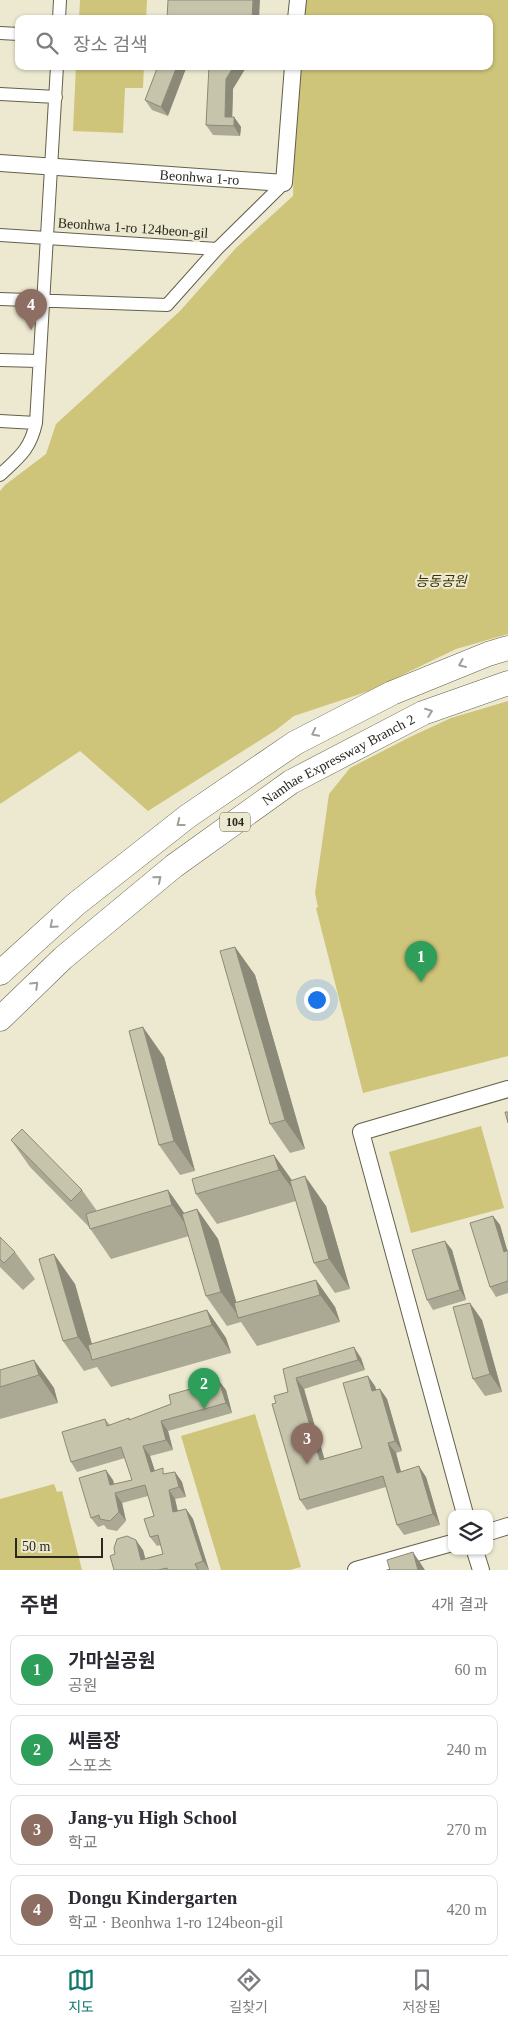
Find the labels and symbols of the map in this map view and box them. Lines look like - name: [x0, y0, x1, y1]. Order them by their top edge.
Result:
- street label: Beonhwa 1-ro: [159, 167, 240, 187]
- street label: Beonhwa 1-ro 124beon-gil: [57, 215, 209, 241]
- pin: 4: [15, 289, 47, 330]
- park label: 능동공원: [415, 574, 468, 589]
- one-way arrow: [458, 658, 467, 669]
- one-way arrow: [424, 707, 433, 718]
- street label: Namhae Expressway Branch 2: [259, 711, 417, 808]
- one-way arrow: [311, 727, 320, 737]
- road number: 104: [220, 812, 250, 832]
- one-way arrow: [177, 817, 186, 825]
- one-way arrow: [152, 877, 161, 885]
- one-way arrow: [50, 919, 59, 928]
- pin: 1: [405, 941, 437, 982]
- one-way arrow: [29, 982, 38, 991]
- your location: [304, 987, 330, 1013]
- pin: 2: [188, 1368, 220, 1409]
- pin: 3: [291, 1423, 323, 1464]
- scale bar: [15, 1535, 102, 1558]

